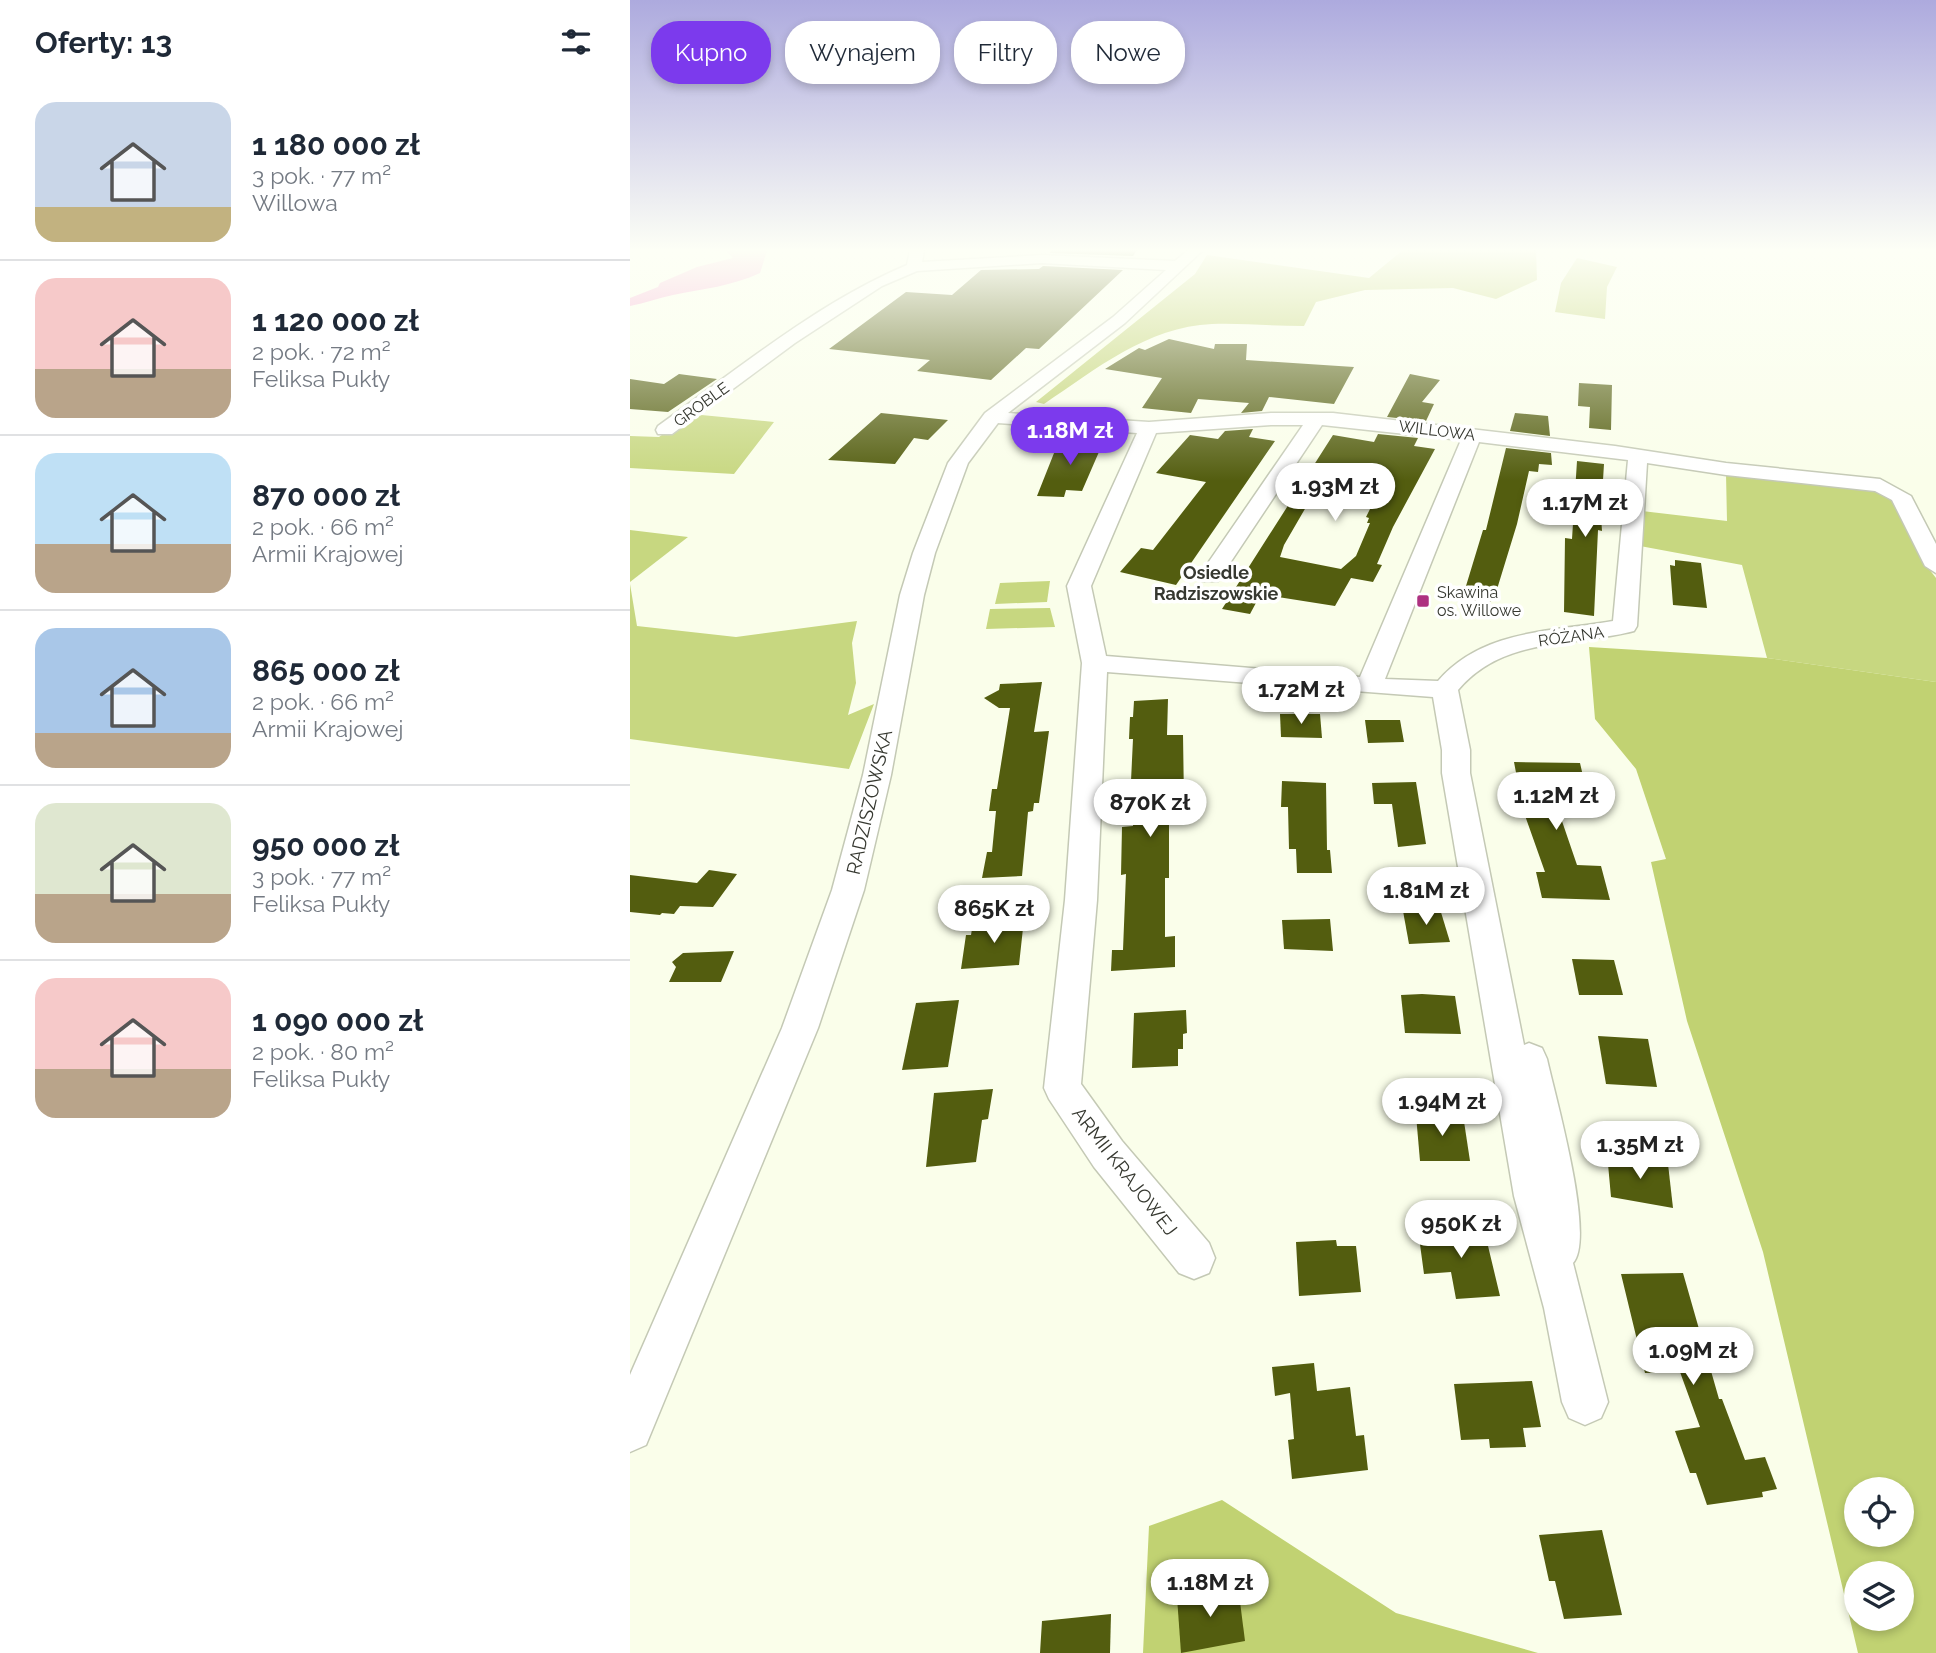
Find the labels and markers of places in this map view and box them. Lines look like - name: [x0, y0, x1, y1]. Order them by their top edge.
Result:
- pin: 1.18M zł: [998, 407, 1142, 467]
- pin: 1.93M zł: [1263, 463, 1407, 523]
- pin: 1.17M zł: [1513, 480, 1657, 539]
- place label: Skawina os. Willowe: [1437, 583, 1521, 620]
- marker: Skawina os. Willowe: [1415, 593, 1431, 609]
- pin: 1.72M zł: [1229, 666, 1373, 726]
- pin: 1.12M zł: [1484, 772, 1628, 832]
- pin: 870K zł: [1085, 780, 1215, 839]
- pin: 1.81M zł: [1354, 867, 1498, 927]
- pin: 865K zł: [929, 886, 1059, 945]
- pin: 1.94M zł: [1370, 1078, 1514, 1138]
- pin: 1.35M zł: [1568, 1122, 1712, 1181]
- pin: 950K zł: [1396, 1200, 1526, 1260]
- pin: 1.09M zł: [1621, 1328, 1765, 1387]
- pin: 1.18M zł: [1138, 1560, 1282, 1619]

